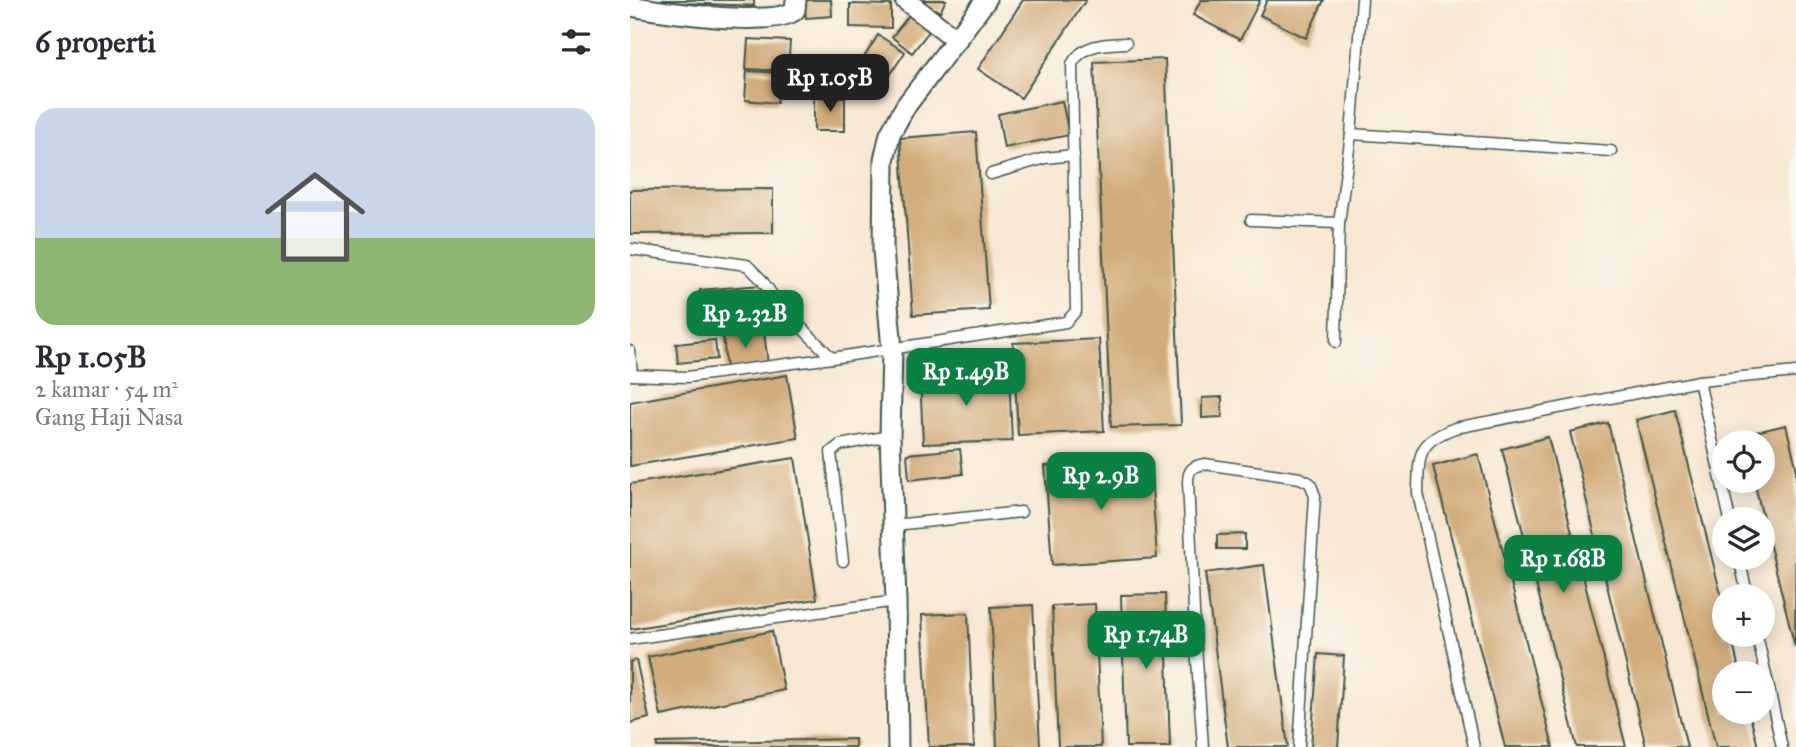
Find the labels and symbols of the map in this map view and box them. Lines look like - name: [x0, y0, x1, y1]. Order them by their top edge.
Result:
- pin: Rp 1.05B: [758, 54, 902, 114]
- pin: Rp 2.32B: [673, 290, 817, 350]
- pin: Rp 1.49B: [894, 348, 1038, 408]
- pin: Rp 2.9B: [1036, 452, 1166, 512]
- pin: Rp 1.68B: [1491, 536, 1635, 595]
- pin: Rp 1.74B: [1074, 612, 1218, 671]

